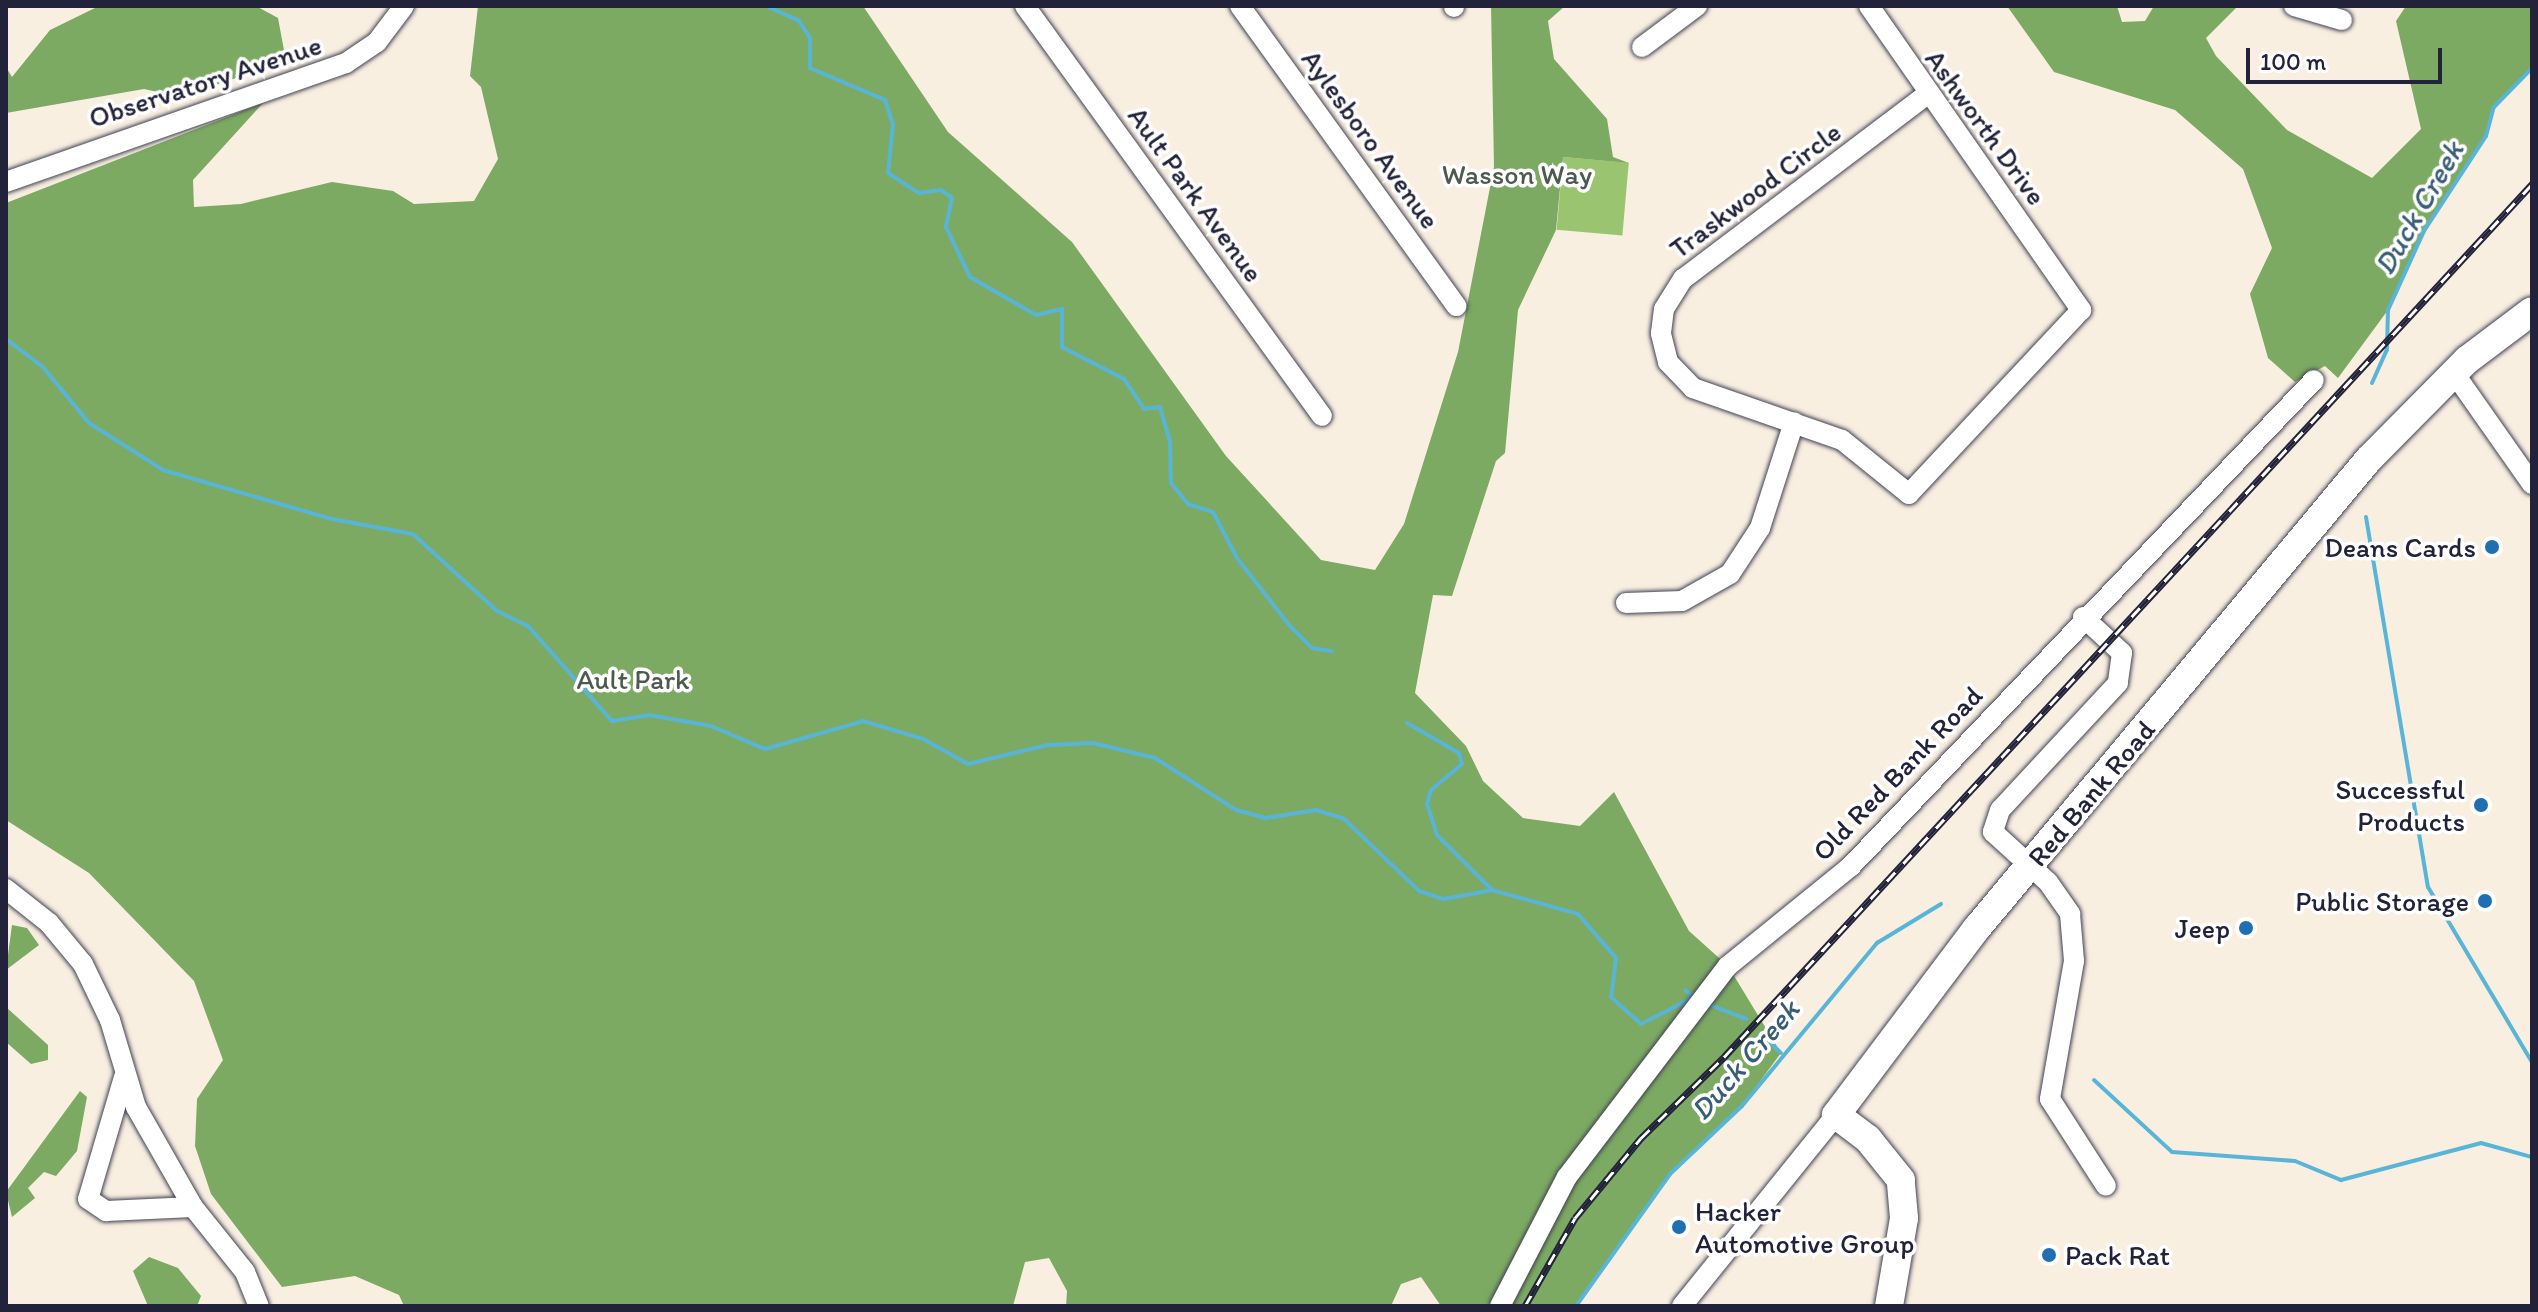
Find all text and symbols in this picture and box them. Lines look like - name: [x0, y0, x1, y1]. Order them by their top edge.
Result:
- street label: Observatory Avenue: [85, 28, 325, 134]
- scale bar: [2250, 32, 2446, 82]
- street label: Aylesboro Avenue: [1295, 43, 1447, 235]
- street label: Ashworth Drive: [1918, 43, 2054, 211]
- text: 100 m: [2260, 47, 2326, 76]
- street label: Ault Park Avenue: [1122, 100, 1270, 288]
- street label: Traskwood Circle: [1663, 115, 1847, 265]
- water label: Duck Creek: [2367, 135, 2471, 281]
- park label: Wasson Way: [1442, 157, 1592, 191]
- place label: Deans Cards: [2324, 530, 2476, 564]
- marker: Deans Cards: [2483, 538, 2501, 556]
- park label: Ault Park: [577, 662, 689, 696]
- street label: Old Red Bank Road: [1805, 678, 1989, 868]
- street label: Red Bank Road: [2020, 713, 2162, 873]
- place label: Successful Products: [2336, 772, 2465, 838]
- marker: Successful Products: [2472, 796, 2490, 814]
- place label: Public Storage: [2296, 884, 2469, 918]
- marker: Public Storage: [2476, 892, 2494, 910]
- place label: Jeep: [2175, 911, 2230, 945]
- marker: Jeep: [2237, 919, 2255, 937]
- water label: Duck Creek: [1683, 993, 1807, 1127]
- place label: Hacker Automotive Group: [1695, 1194, 1914, 1260]
- marker: Hacker Automotive Group: [1670, 1218, 1688, 1236]
- place label: Pack Rat: [2065, 1238, 2170, 1272]
- marker: Pack Rat: [2040, 1246, 2058, 1264]

